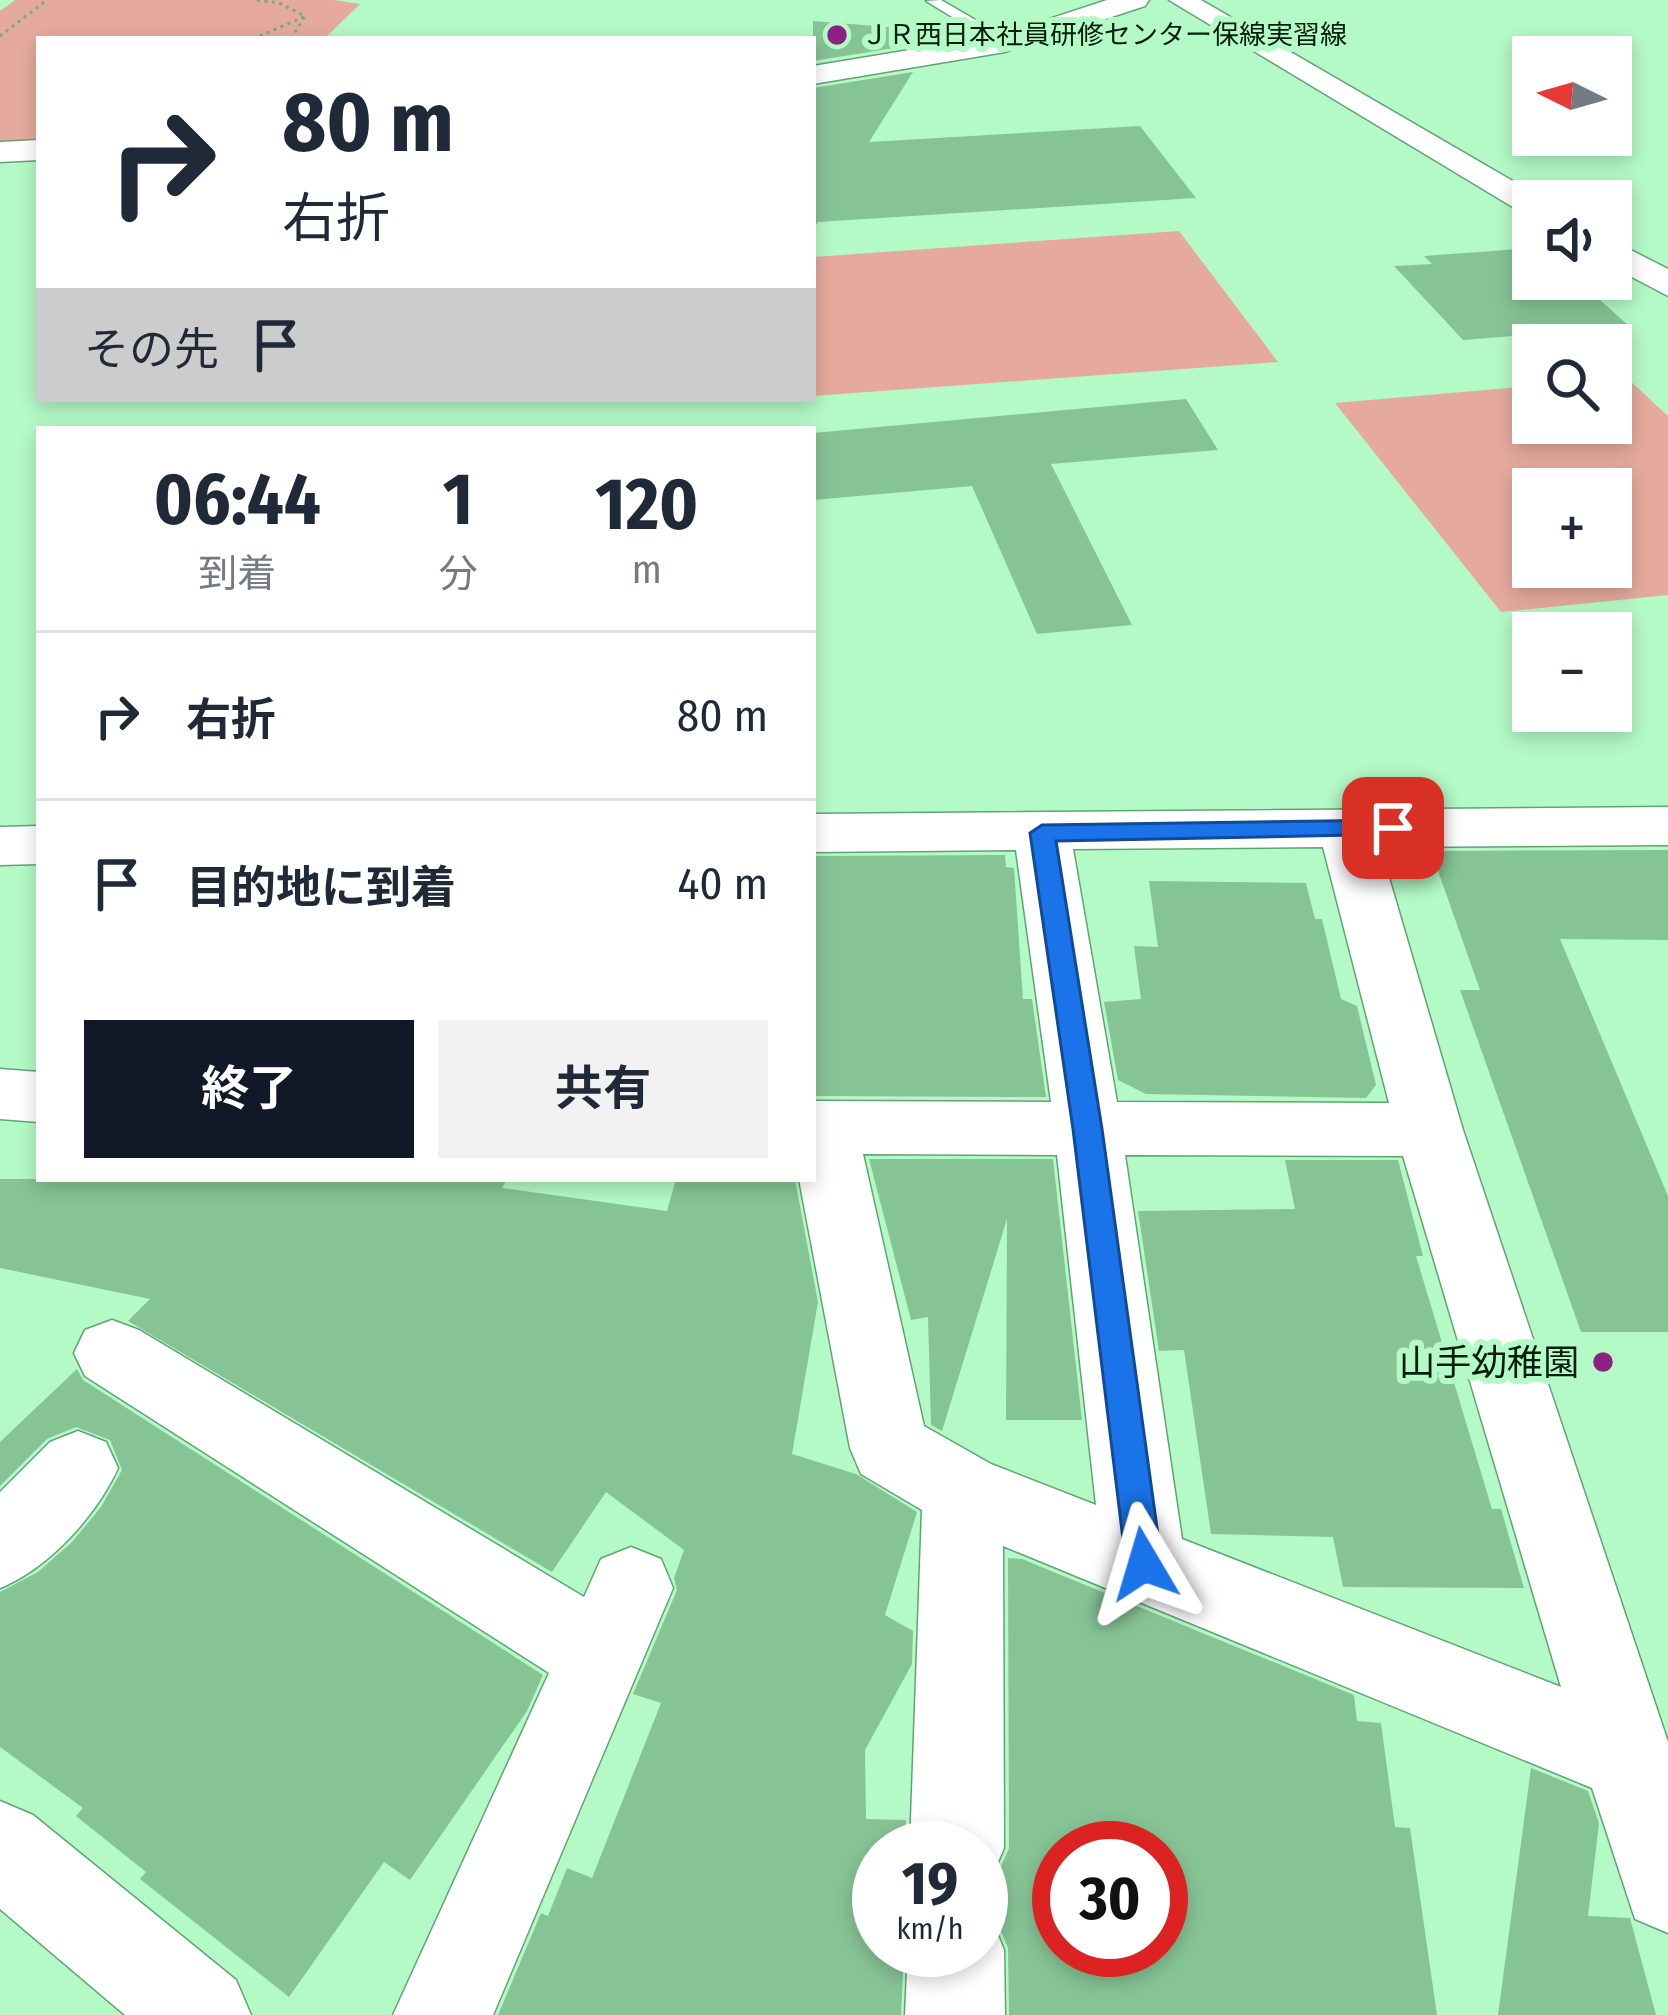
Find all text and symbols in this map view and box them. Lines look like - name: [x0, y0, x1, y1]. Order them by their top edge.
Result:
- place label: ＪＲ西日本社員研修センター保線実習線: [861, 19, 1347, 51]
- marker: ＪＲ西日本社員研修センター保線実習線: [824, 22, 850, 48]
- north arrow: [1512, 36, 1632, 156]
- map controls: [1512, 36, 1632, 732]
- text: 80 m: [282, 72, 454, 173]
- icon: right: [84, 84, 240, 240]
- button: sound: [1512, 180, 1632, 300]
- text: 右折: [282, 187, 390, 251]
- icon: arrive: [243, 312, 309, 378]
- text: その先: [84, 323, 219, 377]
- button: search: [1512, 324, 1632, 444]
- text: 06:44: [154, 457, 321, 543]
- text: 1: [443, 457, 473, 543]
- text: 120: [595, 462, 698, 548]
- button: +: [1512, 468, 1632, 588]
- text: m: [632, 547, 662, 593]
- text: 到着: [198, 551, 276, 597]
- text: 分: [439, 551, 478, 597]
- button: −: [1512, 612, 1632, 732]
- icon: right: [84, 683, 150, 749]
- text: 80 m: [677, 689, 768, 743]
- text: 右折: [186, 693, 276, 747]
- pin: [1342, 777, 1444, 879]
- icon: arrive: [1360, 795, 1426, 861]
- icon: arrive: [84, 851, 150, 917]
- text: 40 m: [678, 857, 768, 911]
- text: 目的地に到着: [186, 861, 456, 915]
- button: 終了: [84, 1020, 414, 1158]
- button: 共有: [438, 1020, 768, 1158]
- place label: 山手幼稚園: [1399, 1341, 1579, 1385]
- marker: 山手幼稚園: [1590, 1349, 1616, 1375]
- position arrow: [1081, 1501, 1207, 1627]
- speed limit sign: 30: [1032, 1821, 1188, 1977]
- text: 19: [902, 1848, 958, 1920]
- text: km/h: [897, 1911, 963, 1947]

